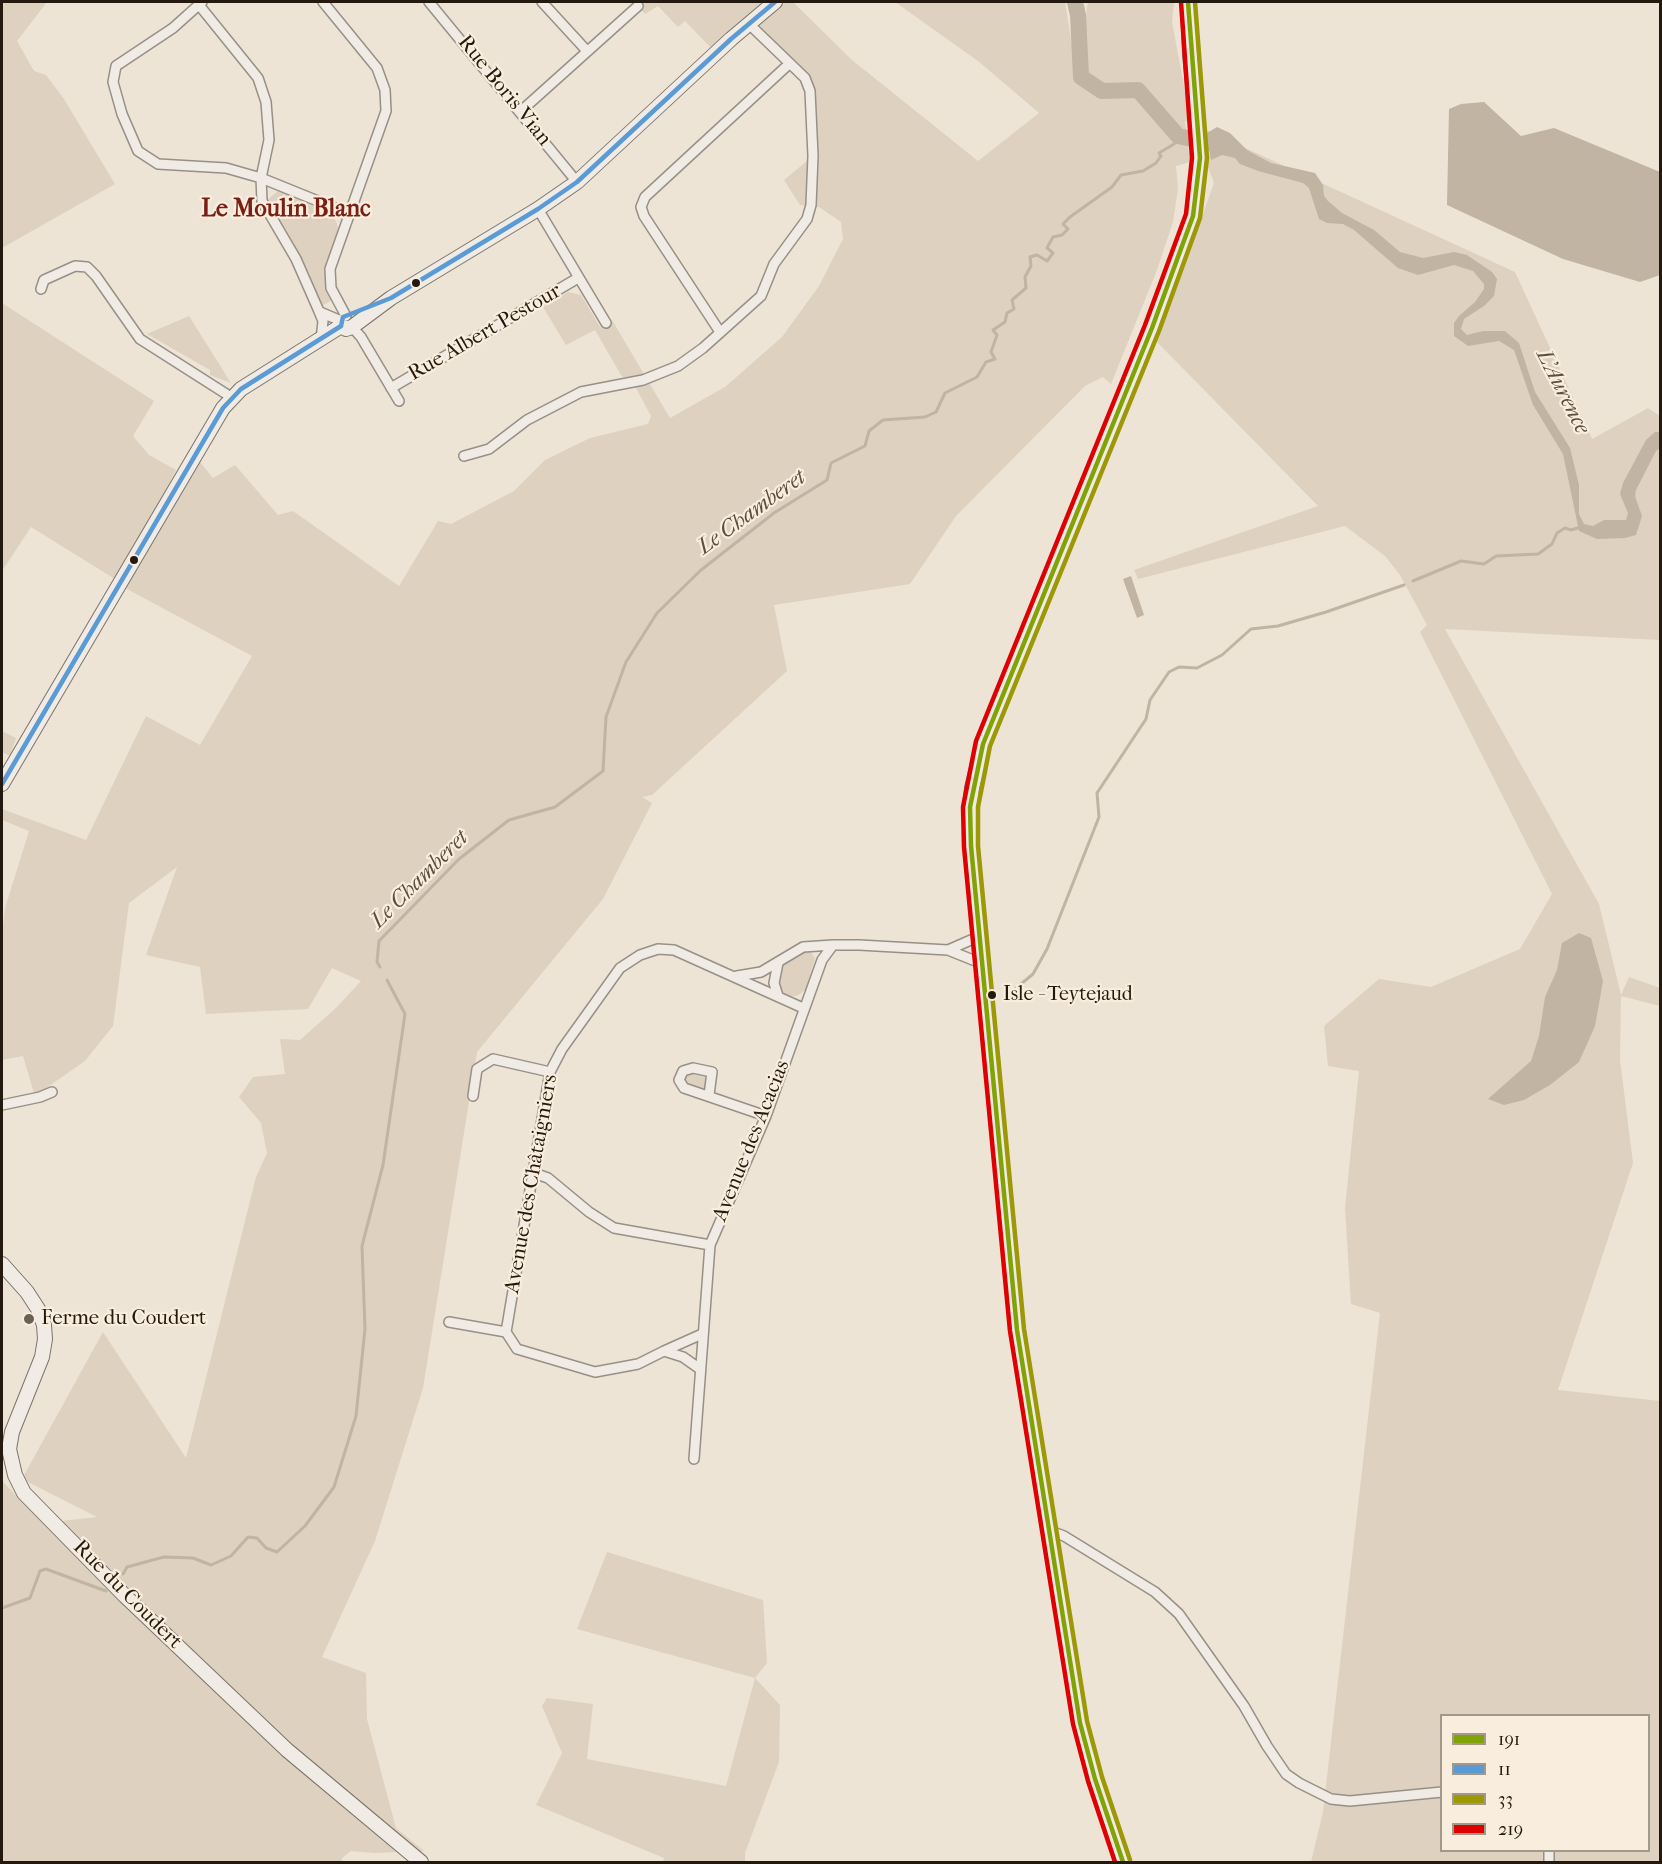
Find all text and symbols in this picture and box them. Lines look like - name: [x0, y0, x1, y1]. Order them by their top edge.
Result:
- street label: Rue Boris Vian: [452, 31, 556, 151]
- district label: Le Moulin Blanc: [201, 196, 371, 224]
- unlabelled marker: [410, 277, 422, 289]
- street label: Rue Albert Pestour: [404, 279, 566, 387]
- water label: L'Aurence: [1529, 345, 1595, 439]
- water label: Le Chamberet: [693, 465, 811, 561]
- unlabelled marker: [128, 554, 140, 566]
- water label: Le Chamberet: [366, 826, 474, 934]
- place label: Isle - Teytejaud: [1003, 983, 1133, 1007]
- marker: Isle - Teytejaud: [986, 989, 998, 1001]
- street label: Avenue des Acacias: [708, 1057, 796, 1225]
- street label: Avenue des Châtaigniers: [500, 1073, 564, 1295]
- place label: Ferme du Coudert: [41, 1306, 206, 1332]
- marker: Ferme du Coudert: [22, 1312, 36, 1326]
- street label: Rue du Coudert: [67, 1535, 187, 1655]
- legend: [1440, 1714, 1650, 1852]
- text: 191: [1498, 1729, 1520, 1750]
- text: 11: [1498, 1759, 1511, 1780]
- text: 33: [1498, 1789, 1513, 1810]
- text: 219: [1498, 1819, 1523, 1840]

